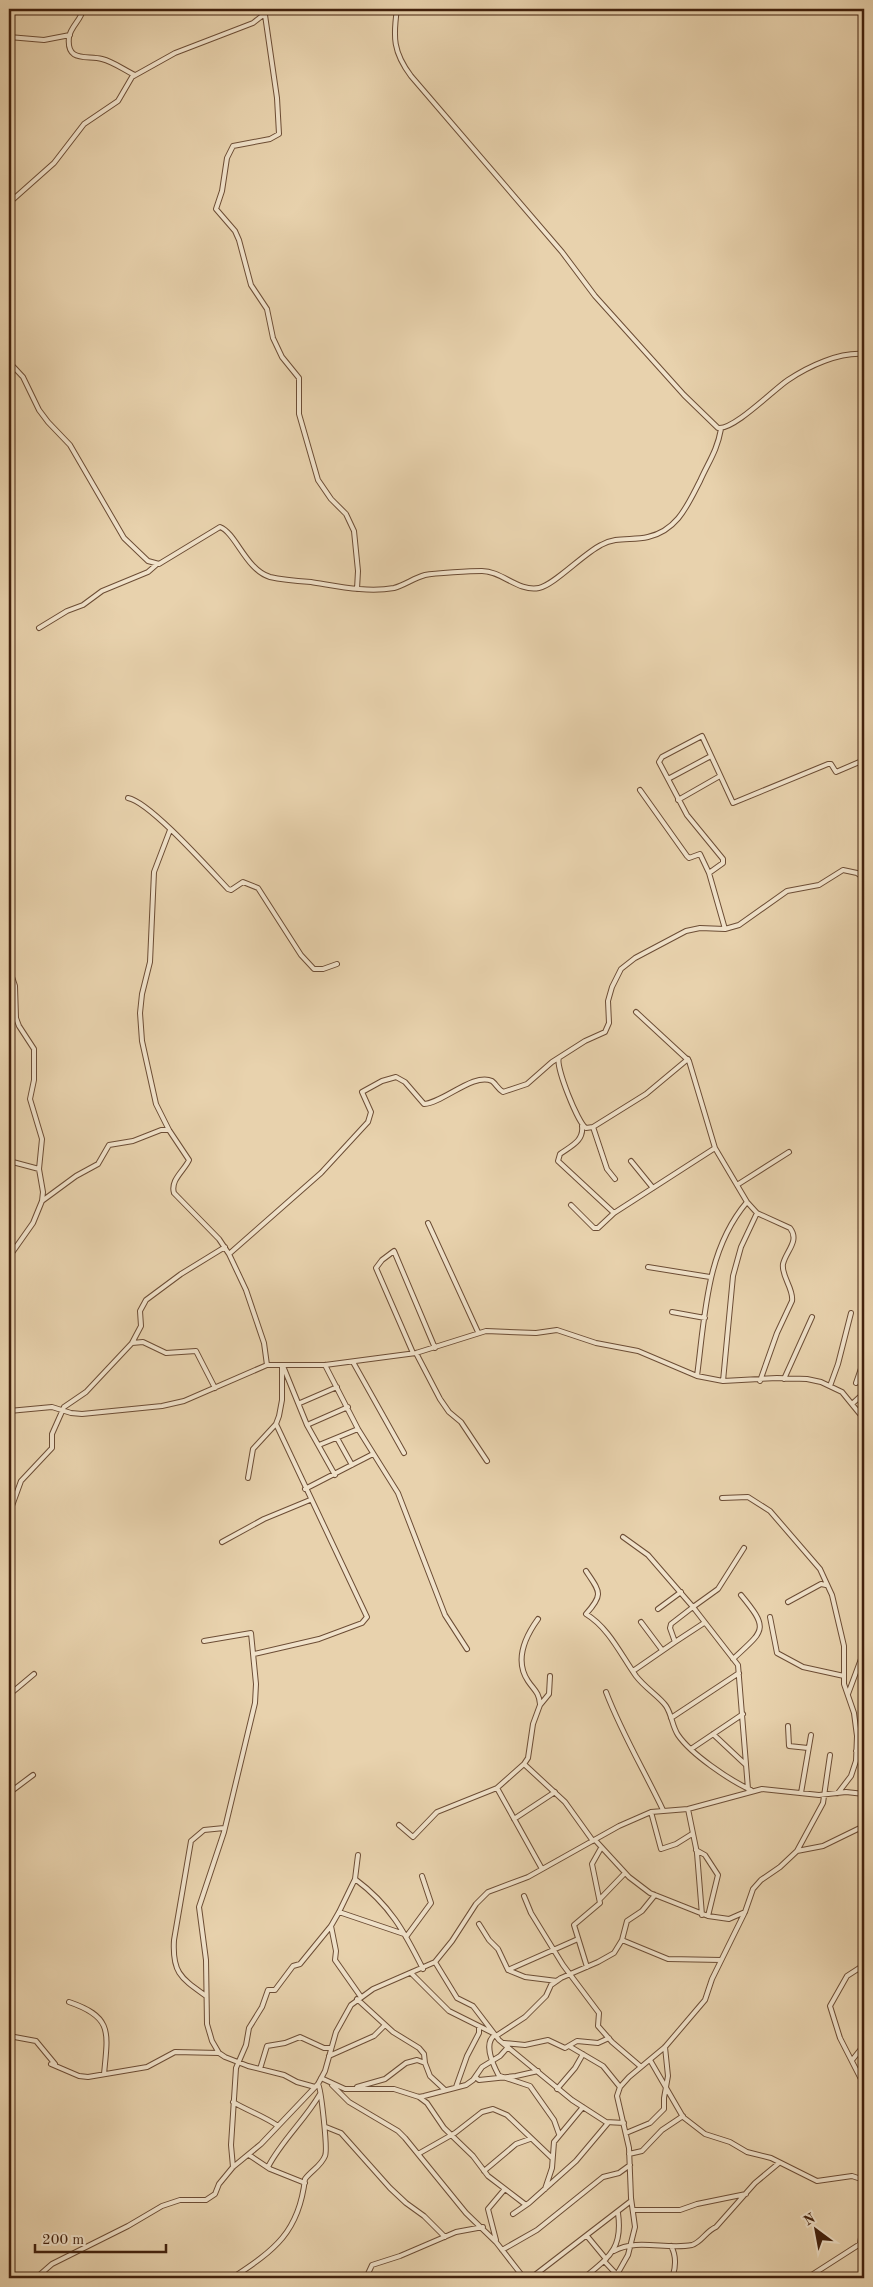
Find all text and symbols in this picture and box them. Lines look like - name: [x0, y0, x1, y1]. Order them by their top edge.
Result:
- north arrow: [790, 2204, 840, 2254]
- text: N: [801, 2211, 818, 2229]
- scale bar: [35, 2222, 166, 2254]
- text: 200 m: [42, 2233, 84, 2248]

